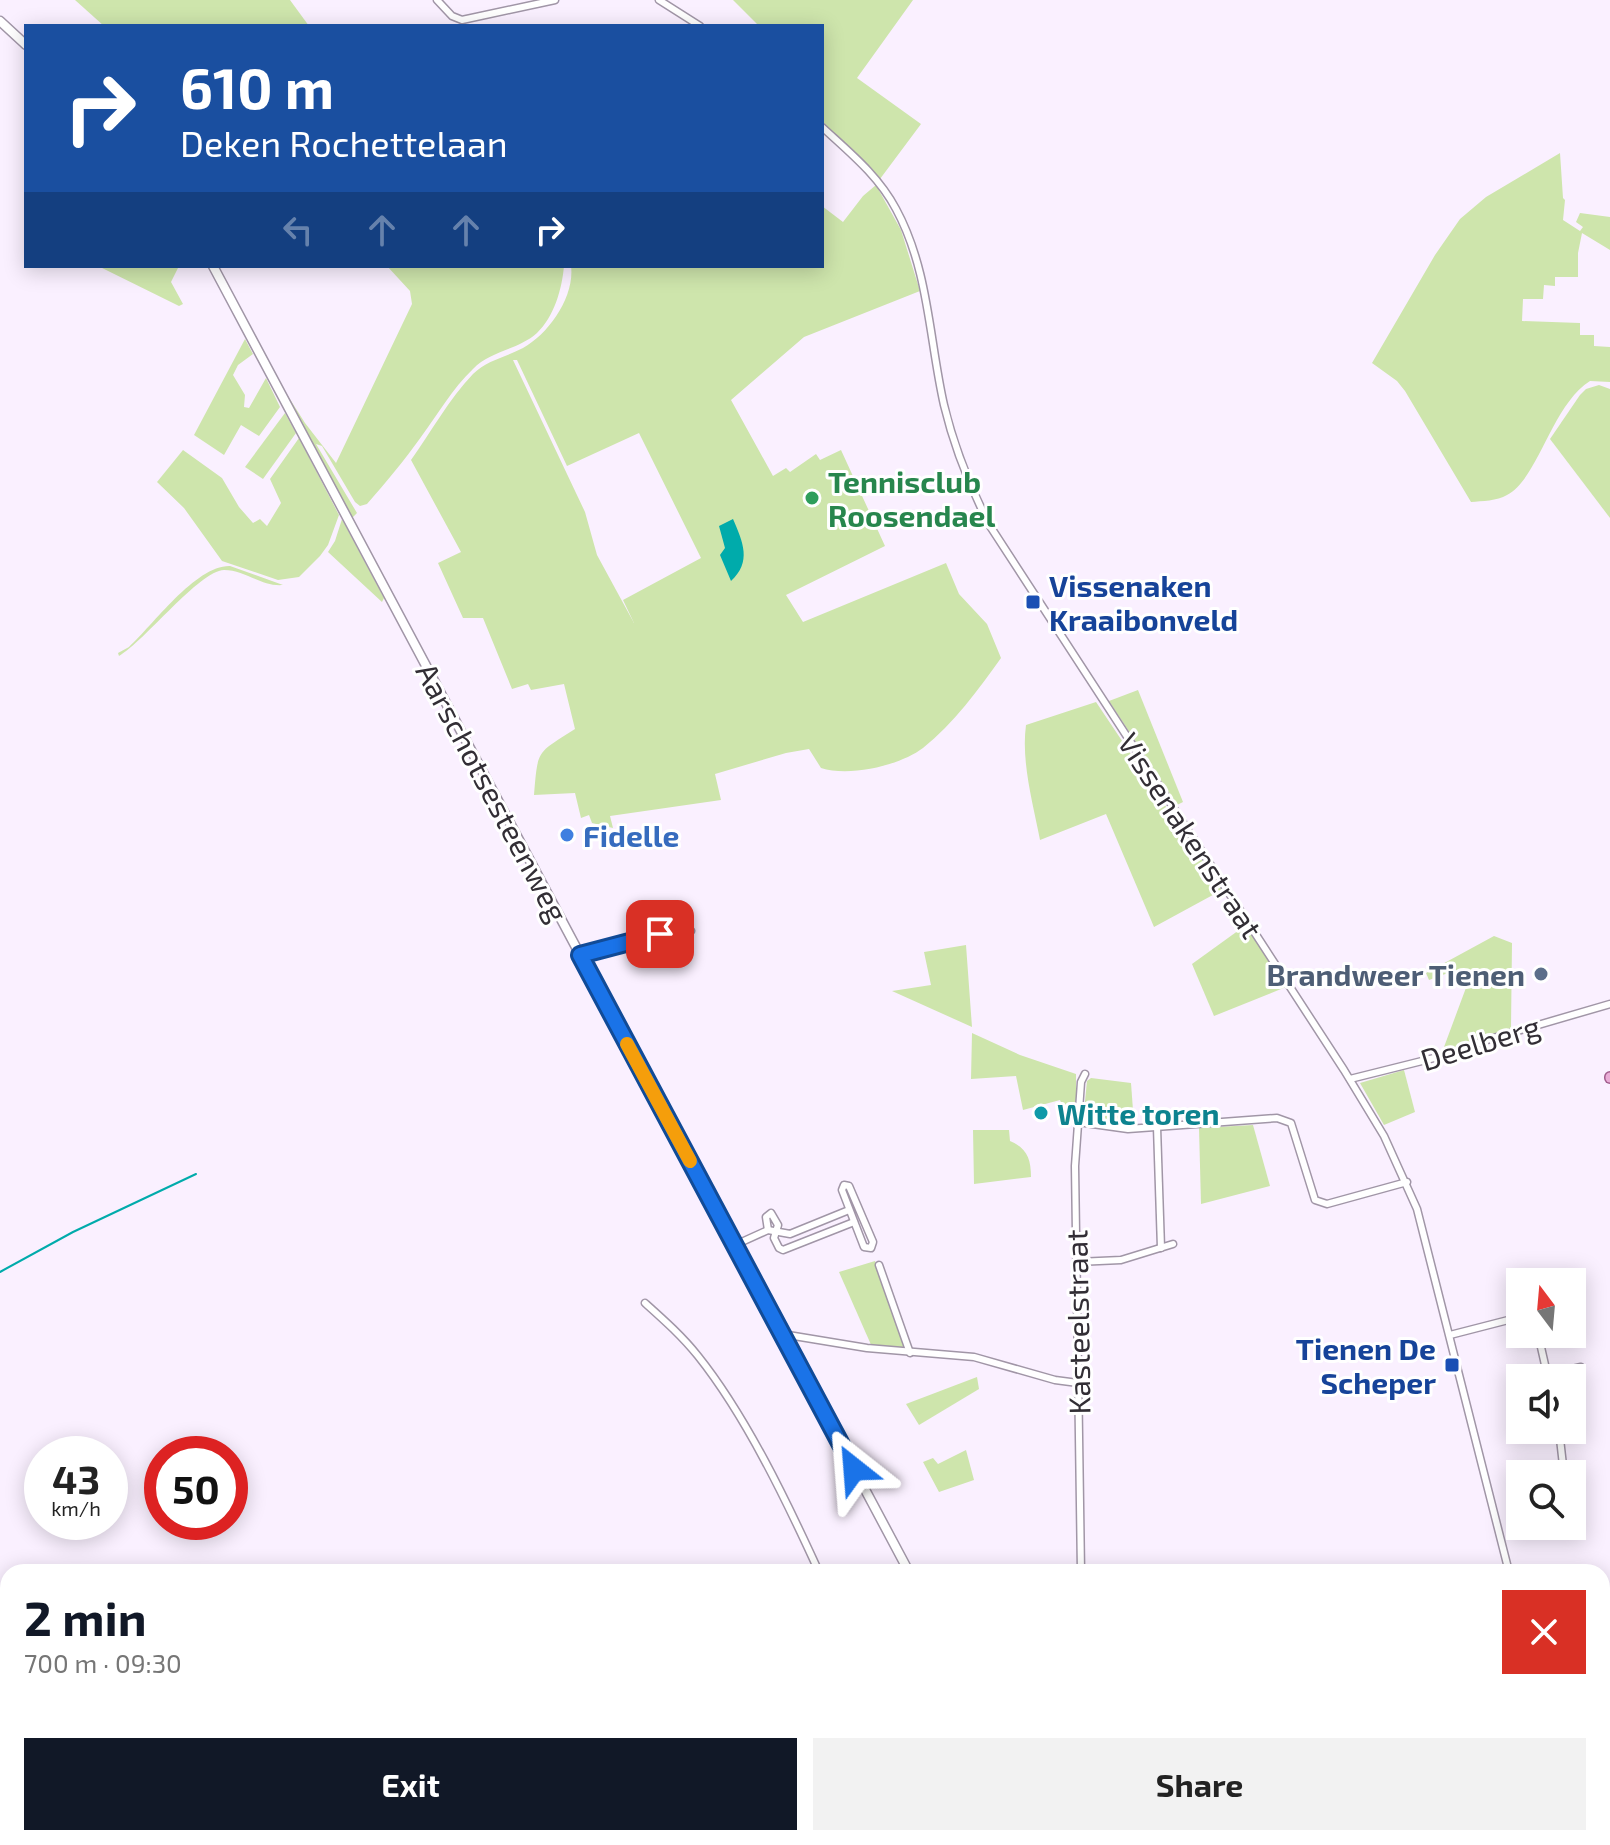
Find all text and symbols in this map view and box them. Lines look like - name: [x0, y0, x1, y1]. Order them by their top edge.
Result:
- text: 610 m: [180, 53, 334, 120]
- icon: right: [48, 56, 152, 160]
- text: Deken Rochettelaan: [180, 121, 508, 164]
- icon: left: [276, 208, 320, 252]
- icon: ahead: [360, 208, 404, 252]
- icon: ahead: [444, 208, 488, 252]
- icon: right: [528, 208, 572, 252]
- place label: Tennisclub Roosendael: [828, 463, 995, 533]
- marker: Tennisclub Roosendael: [803, 489, 821, 507]
- place label: Vissenaken Kraaibonveld: [1049, 567, 1238, 637]
- marker: Vissenaken Kraaibonveld: [1024, 593, 1042, 611]
- street label: Aarschotsesteenweg: [409, 656, 577, 928]
- street label: Vissenakenstraat: [1111, 726, 1271, 944]
- place label: Fidelle: [583, 817, 679, 853]
- marker: Fidelle: [558, 826, 576, 844]
- pin: [626, 900, 694, 968]
- icon: arrive: [638, 912, 682, 956]
- place label: Brandweer Tienen: [1267, 956, 1525, 992]
- marker: Brandweer Tienen: [1532, 965, 1550, 983]
- street label: Deelberg: [1416, 1007, 1544, 1077]
- place label: Witte toren: [1057, 1095, 1220, 1131]
- marker: Witte toren: [1032, 1104, 1050, 1122]
- street label: Kasteelstraat: [1057, 1229, 1097, 1415]
- north arrow: [1506, 1268, 1586, 1348]
- map controls: [1506, 1268, 1586, 1540]
- place label: Tienen De Scheper: [1296, 1330, 1436, 1400]
- marker: Tienen De Scheper: [1443, 1356, 1461, 1374]
- button: sound: [1506, 1364, 1586, 1444]
- position arrow: [812, 1427, 896, 1511]
- speed limit sign: 50: [144, 1436, 248, 1540]
- text: 43: [52, 1454, 100, 1502]
- button: search: [1506, 1460, 1586, 1540]
- text: km/h: [51, 1496, 101, 1520]
- text: 2 min: [24, 1588, 147, 1646]
- button: close: [1502, 1590, 1586, 1674]
- text: 700 m · 09:30: [24, 1647, 182, 1678]
- button: Exit: [24, 1738, 797, 1830]
- button: Share: [813, 1738, 1586, 1830]

